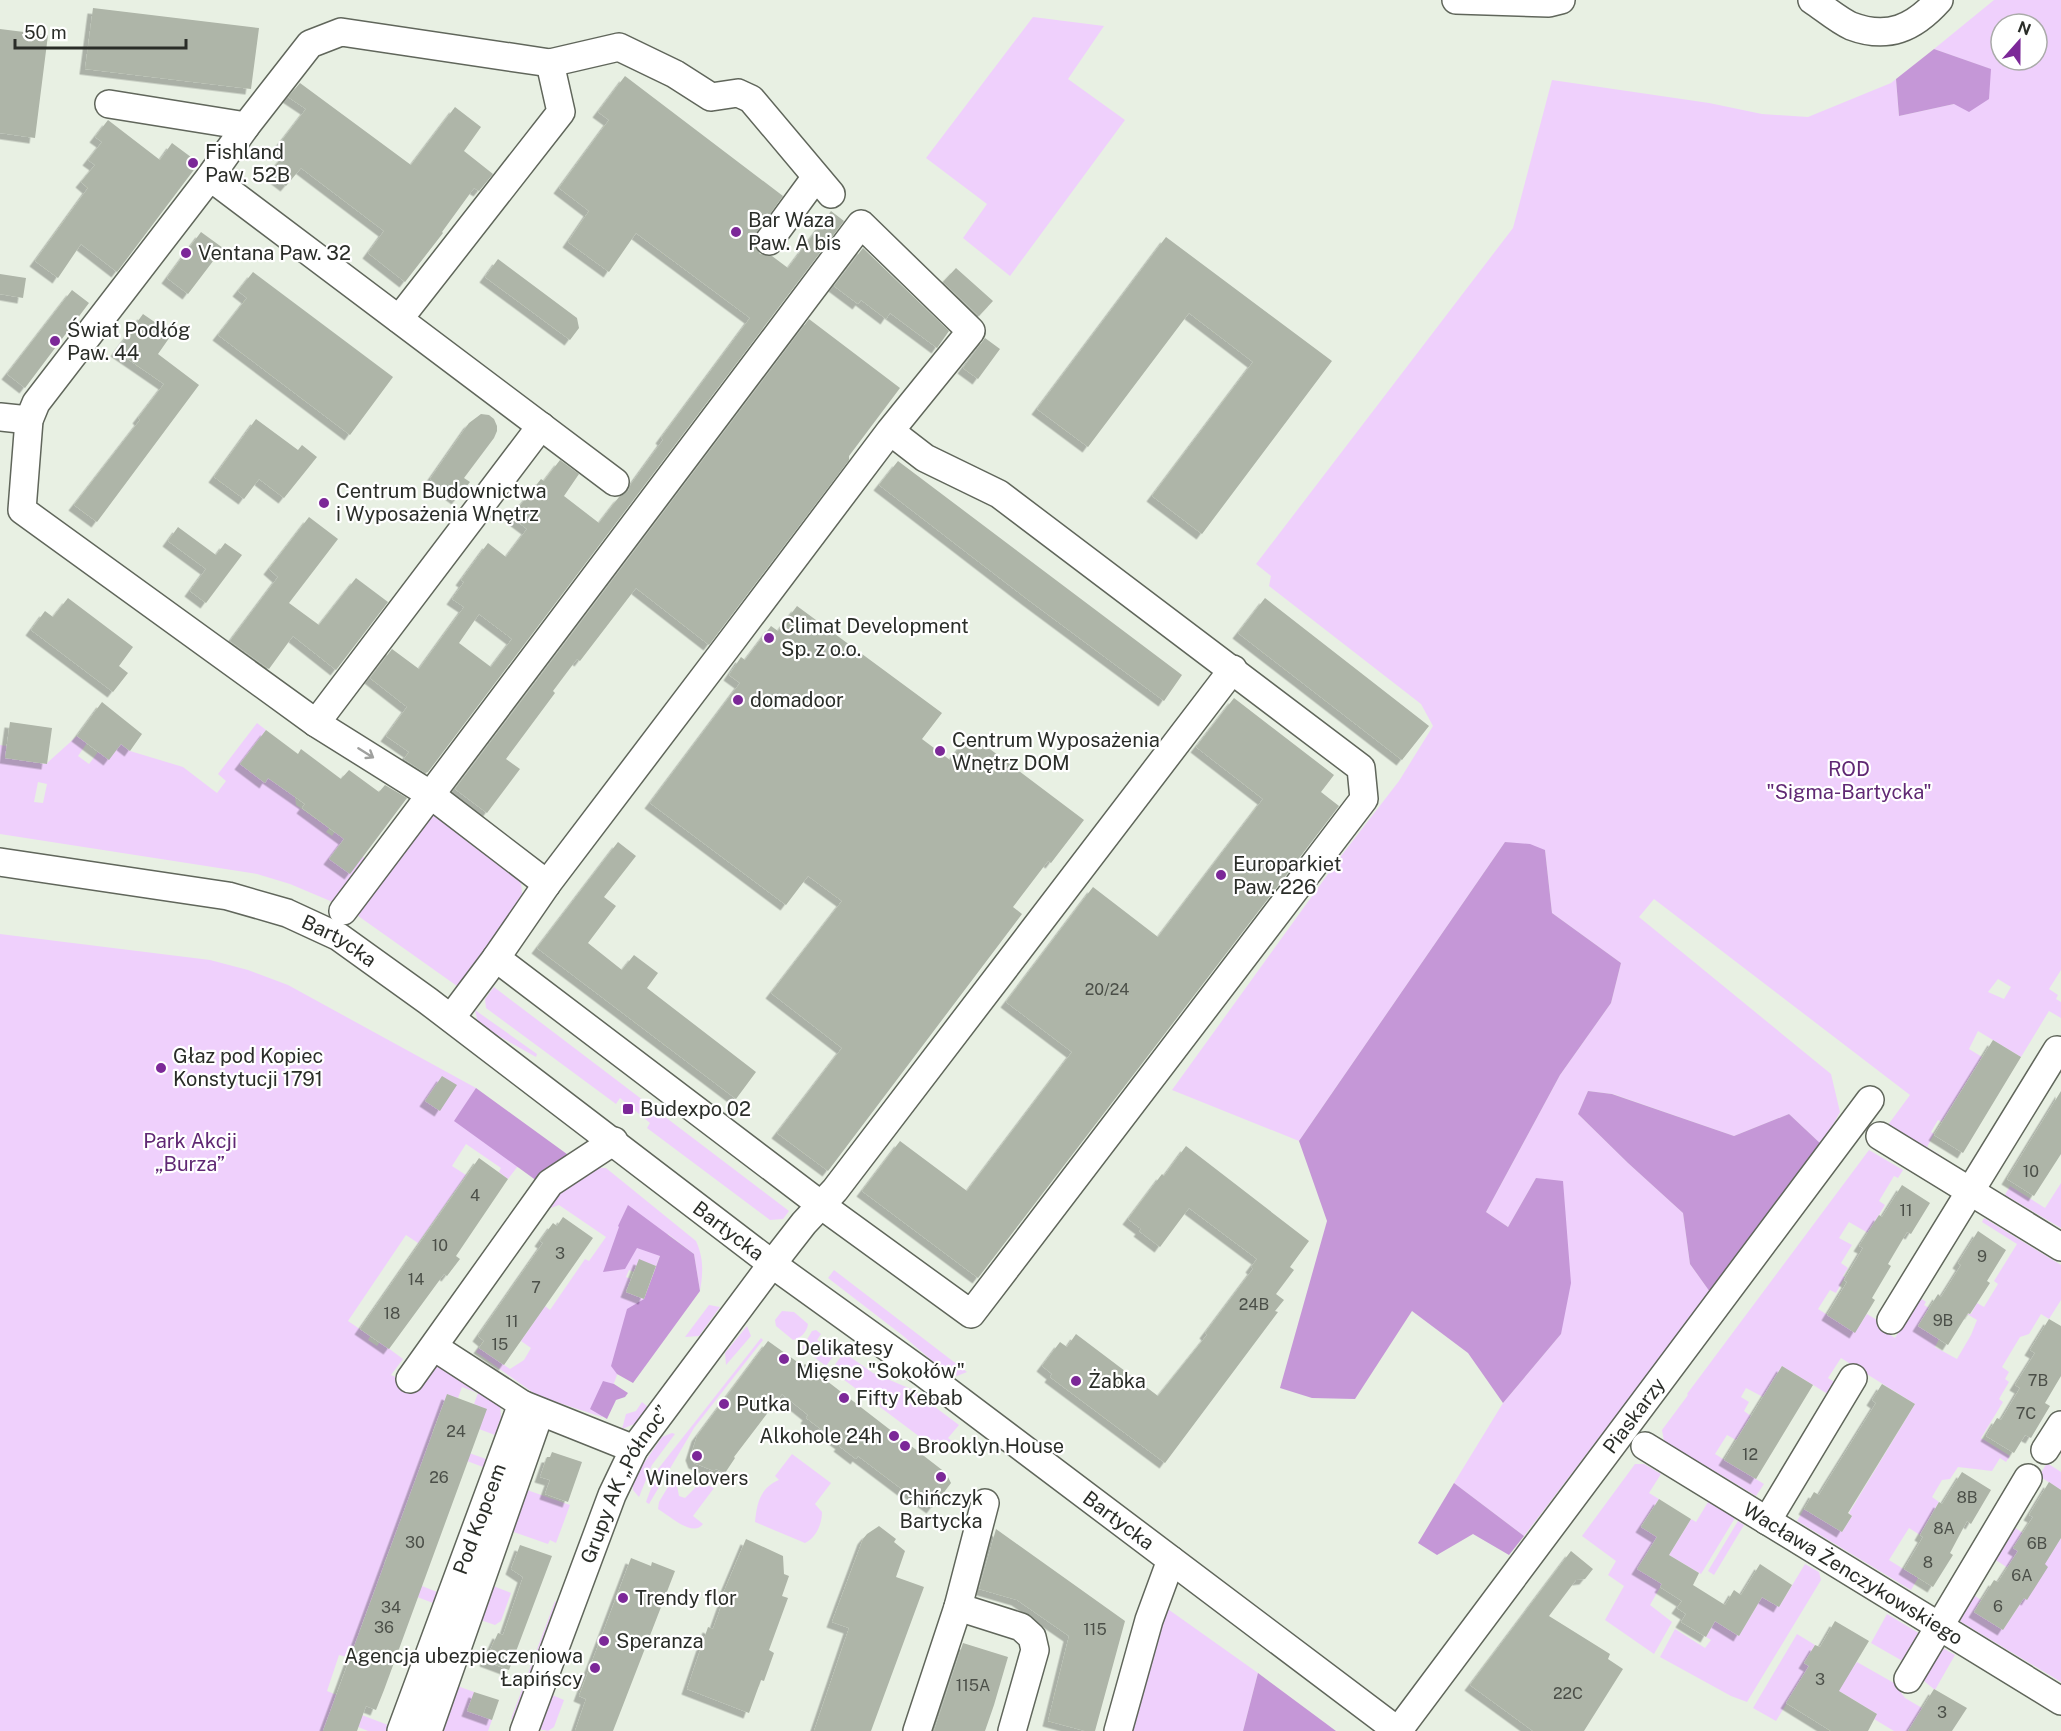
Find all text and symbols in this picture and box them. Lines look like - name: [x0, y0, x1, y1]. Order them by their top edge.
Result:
- scale bar: [15, 12, 186, 50]
- north arrow: [1989, 12, 2049, 72]
- text: N: [2015, 17, 2033, 40]
- text: 50 m: [24, 22, 67, 43]
- place label: Fishland Paw. 52B: [205, 140, 290, 187]
- marker: Fishland Paw. 52B: [186, 156, 200, 170]
- place label: Bar Waza Paw. A bis: [748, 208, 841, 255]
- marker: Bar Waza Paw. A bis: [729, 225, 743, 239]
- place label: Ventana Paw. 32: [198, 241, 351, 265]
- marker: Ventana Paw. 32: [179, 246, 193, 260]
- place label: Świat Podłóg Paw. 44: [67, 317, 191, 365]
- marker: Świat Podłóg Paw. 44: [48, 334, 62, 348]
- place label: Centrum Budownictwa i Wyposażenia Wnętrz: [336, 479, 547, 526]
- marker: Centrum Budownictwa i Wyposażenia Wnętrz: [317, 496, 331, 510]
- place label: Climat Development Sp. z o.o.: [781, 614, 969, 661]
- marker: Climat Development Sp. z o.o.: [762, 631, 776, 645]
- place label: domadoor: [750, 688, 844, 712]
- marker: domadoor: [731, 693, 745, 707]
- place label: Centrum Wyposażenia Wnętrz DOM: [952, 728, 1160, 775]
- marker: Centrum Wyposażenia Wnętrz DOM: [933, 744, 947, 758]
- one-way arrow: [357, 747, 374, 759]
- park label: ROD "Sigma-Bartycka": [1766, 757, 1932, 804]
- place label: Europarkiet Paw. 226: [1233, 852, 1341, 899]
- marker: Europarkiet Paw. 226: [1214, 868, 1228, 882]
- street label: Bartycka: [298, 909, 381, 972]
- house number: 20/24: [1085, 980, 1129, 999]
- place label: Głaz pod Kopiec Konstytucji 1791: [173, 1044, 323, 1091]
- marker: Głaz pod Kopiec Konstytucji 1791: [154, 1061, 168, 1075]
- place label: Budexpo 02: [640, 1097, 751, 1121]
- marker: Budexpo 02: [621, 1102, 635, 1116]
- park label: Park Akcji „Burza”: [143, 1129, 237, 1176]
- house number: 10: [2023, 1162, 2039, 1181]
- house number: 4: [470, 1186, 480, 1205]
- street label: Bartycka: [688, 1196, 769, 1265]
- house number: 11: [1899, 1201, 1913, 1220]
- house number: 10: [432, 1236, 448, 1255]
- house number: 3: [555, 1244, 565, 1263]
- house number: 9: [1977, 1247, 1987, 1266]
- house number: 14: [408, 1270, 424, 1289]
- house number: 7: [531, 1278, 541, 1297]
- house number: 24B: [1239, 1295, 1269, 1314]
- house number: 18: [384, 1304, 400, 1323]
- house number: 9B: [1933, 1311, 1953, 1330]
- house number: 11: [505, 1312, 519, 1331]
- house number: 15: [492, 1335, 508, 1354]
- place label: Delikatesy Mięsne "Sokołów": [796, 1336, 965, 1383]
- marker: Delikatesy Mięsne "Sokołów": [777, 1352, 791, 1366]
- place label: Żabka: [1088, 1369, 1146, 1393]
- house number: 7B: [2028, 1371, 2048, 1390]
- street label: Piaskarzy: [1598, 1372, 1670, 1458]
- marker: Żabka: [1069, 1374, 1083, 1388]
- place label: Fifty Kebab: [856, 1386, 963, 1410]
- marker: Fifty Kebab: [837, 1391, 851, 1405]
- place label: Putka: [736, 1392, 790, 1416]
- marker: Putka: [717, 1397, 731, 1411]
- street label: Grupy AK „Północ”: [576, 1401, 674, 1567]
- house number: 7C: [2016, 1404, 2036, 1423]
- house number: 24: [446, 1422, 466, 1441]
- place label: Alkohole 24h: [759, 1424, 882, 1448]
- marker: Alkohole 24h: [887, 1429, 901, 1443]
- place label: Brooklyn House: [917, 1434, 1064, 1458]
- marker: Brooklyn House: [898, 1439, 912, 1453]
- house number: 12: [1742, 1445, 1758, 1464]
- marker: Winelovers: [690, 1449, 704, 1463]
- street label: Pod Kopcem: [448, 1460, 511, 1578]
- place label: Winelovers: [646, 1466, 748, 1490]
- house number: 26: [429, 1468, 449, 1487]
- marker: Chińczyk Bartycka: [934, 1470, 948, 1484]
- place label: Chińczyk Bartycka: [899, 1486, 983, 1533]
- street label: Bartycka: [1078, 1486, 1159, 1555]
- house number: 8B: [1956, 1488, 1978, 1507]
- street label: Wacława Żenczykowskiego: [1739, 1497, 1967, 1650]
- house number: 8A: [1933, 1519, 1955, 1538]
- house number: 30: [405, 1533, 425, 1552]
- house number: 6B: [2027, 1534, 2047, 1553]
- house number: 8: [1923, 1553, 1933, 1572]
- house number: 6A: [2011, 1566, 2033, 1585]
- place label: Trendy flor: [635, 1586, 737, 1610]
- marker: Trendy flor: [616, 1591, 630, 1605]
- house number: 6: [1993, 1597, 2003, 1616]
- house number: 34: [381, 1598, 401, 1617]
- house number: 36: [374, 1618, 394, 1637]
- house number: 115: [1083, 1620, 1107, 1639]
- place label: Speranza: [616, 1629, 703, 1653]
- marker: Speranza: [597, 1634, 611, 1648]
- place label: Agencja ubezpieczeniowa Łapińscy: [344, 1644, 583, 1691]
- marker: Agencja ubezpieczeniowa Łapińscy: [588, 1661, 602, 1675]
- house number: 3: [1815, 1670, 1825, 1689]
- house number: 115A: [956, 1676, 990, 1695]
- house number: 22C: [1553, 1684, 1583, 1703]
- house number: 3: [1937, 1703, 1947, 1722]

